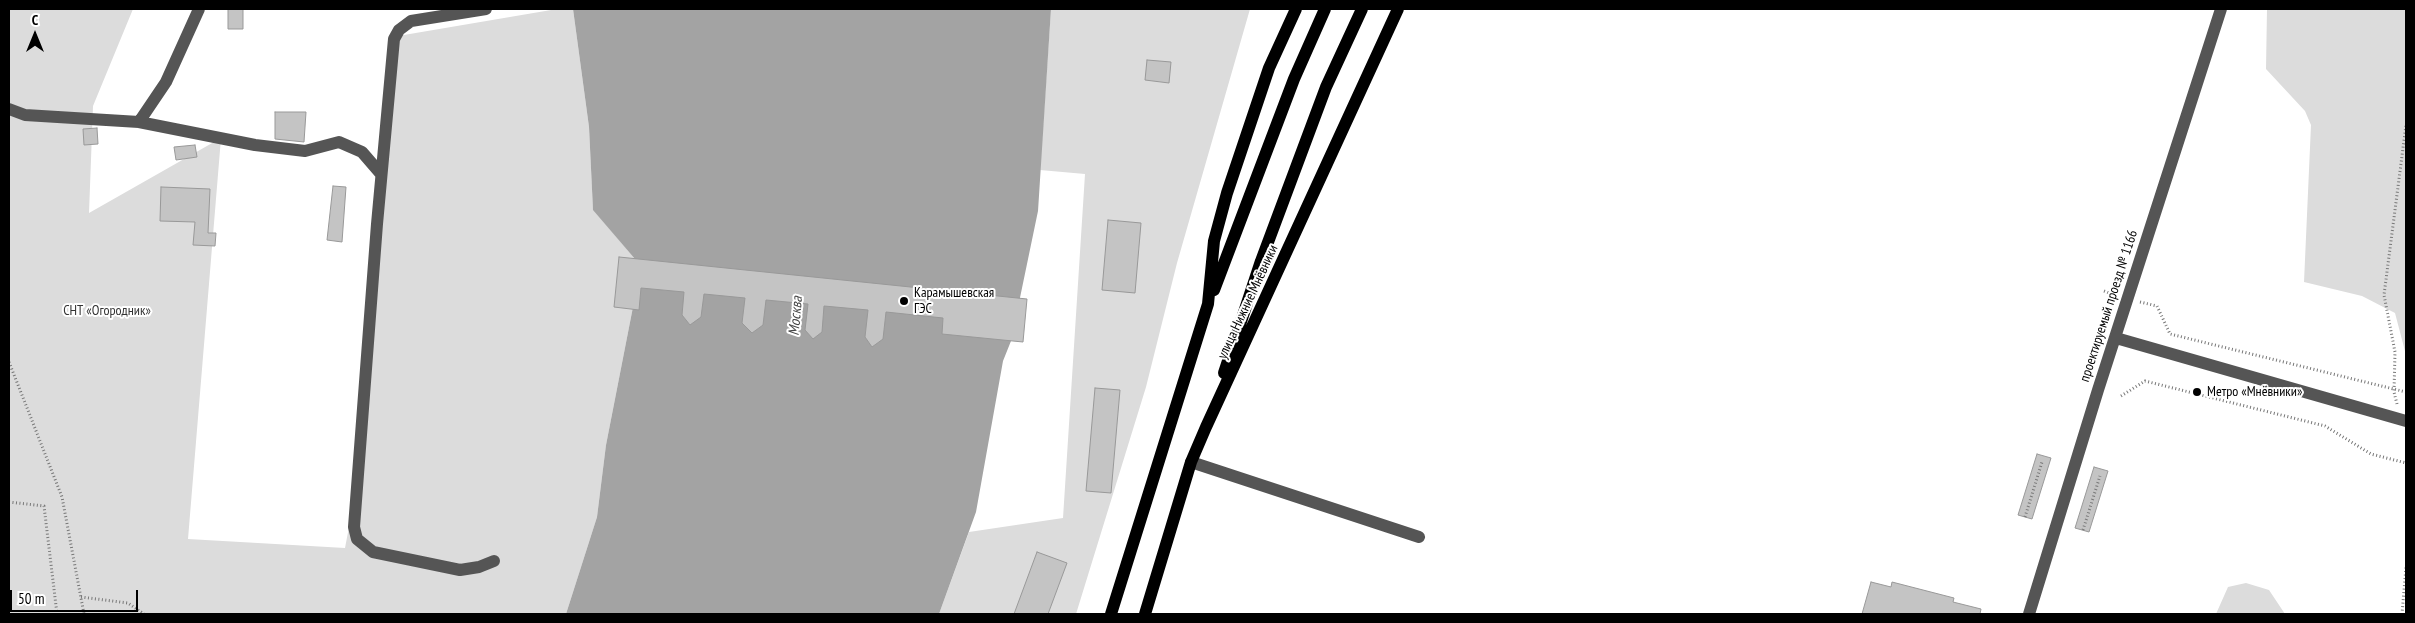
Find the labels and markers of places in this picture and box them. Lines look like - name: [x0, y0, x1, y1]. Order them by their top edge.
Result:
- place label: Карамышевская ГЭС: [914, 285, 994, 318]
- marker: Карамышевская ГЭС: [898, 295, 910, 307]
- place label: Метро «Мнёвники»: [2207, 384, 2302, 400]
- marker: Метро «Мнёвники»: [2191, 386, 2203, 398]

